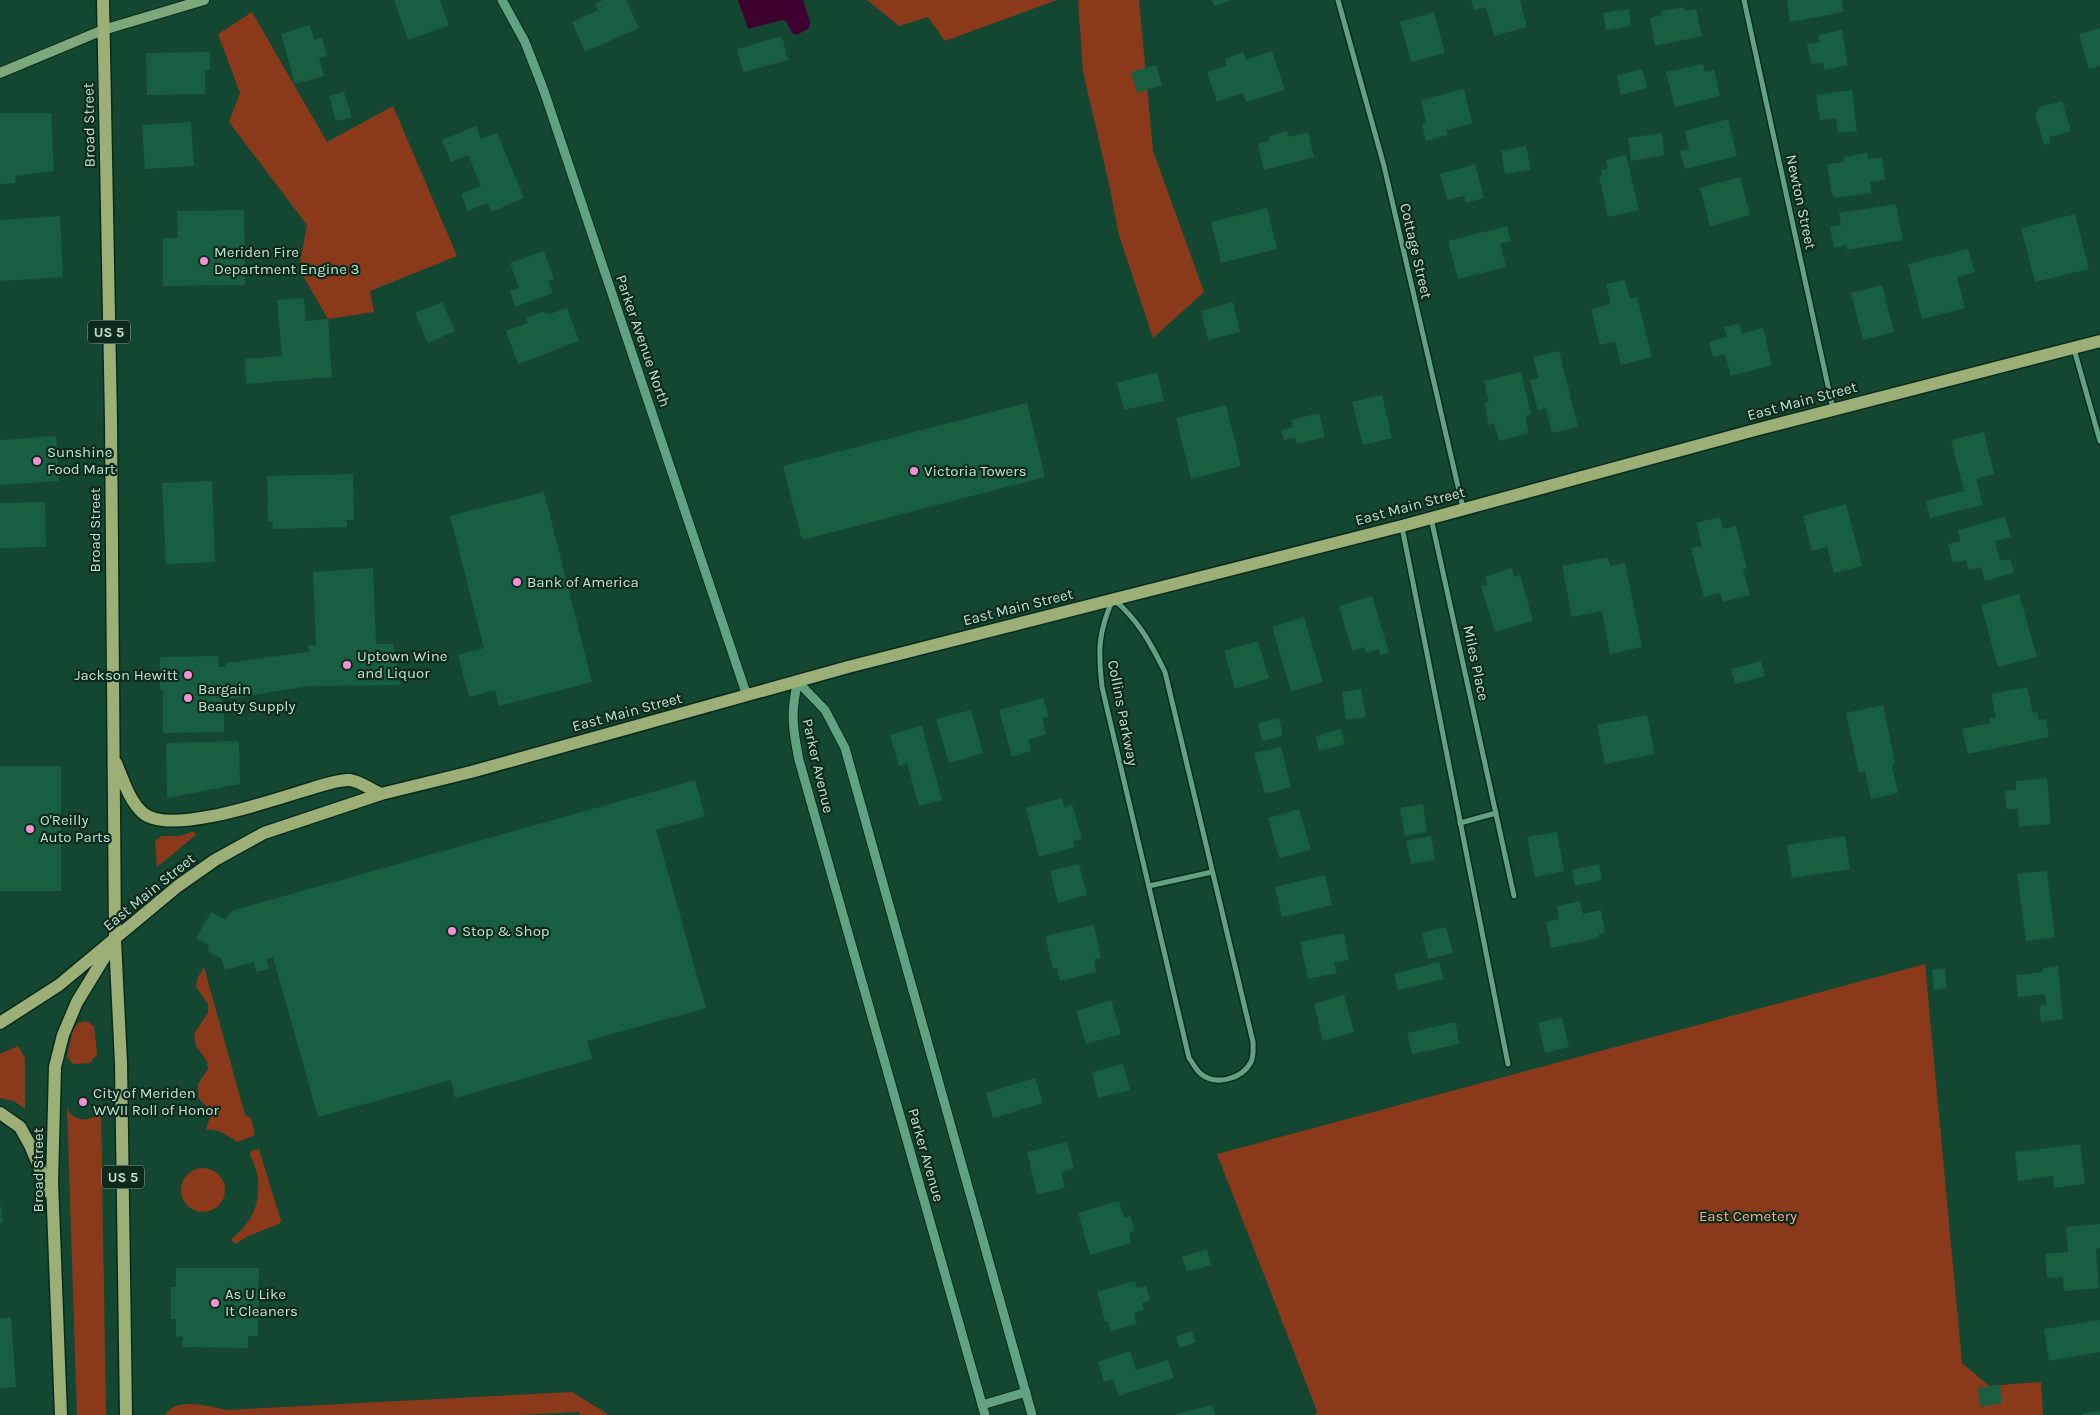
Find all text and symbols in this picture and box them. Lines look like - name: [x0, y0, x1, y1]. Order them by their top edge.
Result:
- street label: Broad Street: [79, 82, 99, 168]
- street label: Newton Street: [1782, 153, 1820, 251]
- street label: Cottage Street: [1396, 201, 1436, 301]
- place label: Meriden Fire Department Engine 3: [214, 243, 359, 278]
- marker: Meriden Fire Department Engine 3: [198, 255, 210, 267]
- street label: Parker Avenue North: [612, 273, 674, 409]
- road number: US 5: [88, 321, 130, 344]
- street label: East Main Street: [1745, 378, 1859, 424]
- place label: Sunshine Food Mart: [47, 443, 116, 478]
- marker: Sunshine Food Mart: [31, 455, 43, 467]
- place label: Victoria Towers: [924, 462, 1027, 480]
- marker: Victoria Towers: [908, 465, 920, 477]
- street label: East Main Street: [1353, 483, 1467, 529]
- street label: Broad Street: [86, 487, 104, 572]
- place label: Bank of America: [527, 573, 639, 591]
- marker: Bank of America: [511, 576, 523, 588]
- street label: East Main Street: [961, 585, 1075, 629]
- street label: Miles Place: [1459, 624, 1493, 702]
- place label: Uptown Wine and Liquor: [357, 647, 448, 682]
- marker: Uptown Wine and Liquor: [341, 659, 353, 671]
- street label: Collins Parkway: [1104, 659, 1142, 767]
- place label: Jackson Hewitt: [74, 666, 178, 684]
- marker: Jackson Hewitt: [182, 669, 194, 681]
- place label: Bargain Beauty Supply: [198, 680, 295, 715]
- street label: East Main Street: [570, 689, 684, 735]
- marker: Bargain Beauty Supply: [182, 692, 194, 704]
- street label: Parker Avenue: [798, 717, 838, 815]
- place label: O'Reilly Auto Parts: [40, 811, 111, 846]
- marker: O'Reilly Auto Parts: [24, 823, 36, 835]
- street label: East Main Street: [99, 849, 199, 935]
- place label: Stop & Shop: [462, 922, 550, 940]
- marker: Stop & Shop: [446, 925, 458, 937]
- place label: City of Meriden WWII Roll of Honor: [93, 1084, 220, 1119]
- marker: City of Meriden WWII Roll of Honor: [77, 1096, 89, 1108]
- street label: Parker Avenue: [904, 1106, 948, 1204]
- street label: Broad Street: [29, 1127, 47, 1212]
- road number: US 5: [102, 1166, 144, 1188]
- park label: East Cemetery: [1699, 1207, 1797, 1225]
- place label: As U Like It Cleaners: [225, 1285, 298, 1320]
- marker: As U Like It Cleaners: [209, 1297, 221, 1309]

